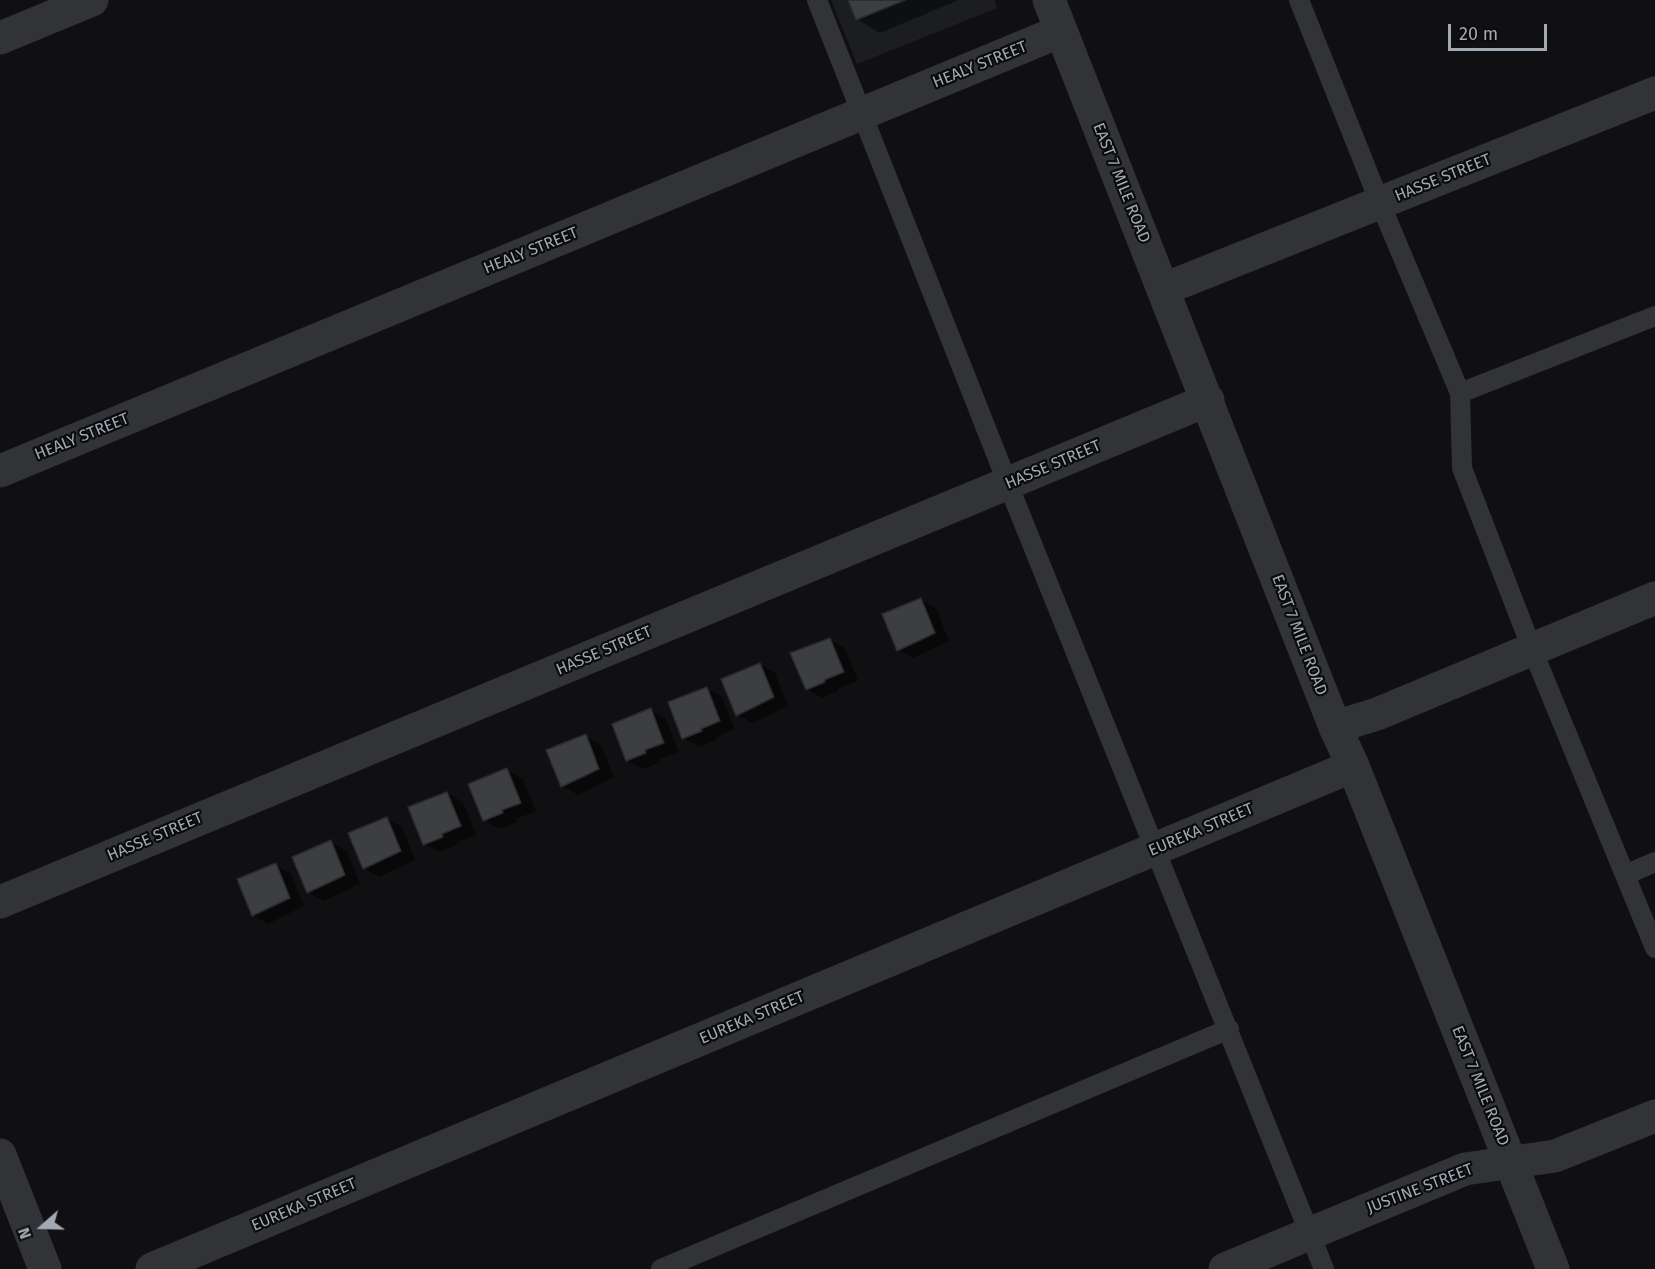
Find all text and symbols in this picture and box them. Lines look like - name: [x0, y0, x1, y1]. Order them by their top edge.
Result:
- scale bar: [1451, 12, 1550, 50]
- text: 20 m: [1459, 23, 1498, 45]
- street label: HEALY STREET: [930, 37, 1030, 93]
- street label: EAST 7 MILE ROAD: [1088, 120, 1154, 246]
- street label: HASSE STREET: [1392, 150, 1494, 206]
- street label: HEALY STREET: [481, 223, 581, 279]
- street label: HEALY STREET: [32, 409, 132, 465]
- street label: HASSE STREET: [1002, 436, 1104, 494]
- street label: EAST 7 MILE ROAD: [1267, 572, 1331, 698]
- street label: HASSE STREET: [553, 622, 655, 680]
- street label: EUREKA STREET: [1146, 799, 1256, 861]
- street label: HASSE STREET: [104, 808, 206, 866]
- street label: EUREKA STREET: [697, 987, 807, 1049]
- street label: EAST 7 MILE ROAD: [1447, 1023, 1513, 1149]
- street label: JUSTINE STREET: [1364, 1160, 1476, 1218]
- street label: EUREKA STREET: [249, 1174, 359, 1236]
- north arrow: [12, 1197, 72, 1257]
- text: N: [14, 1225, 35, 1242]

